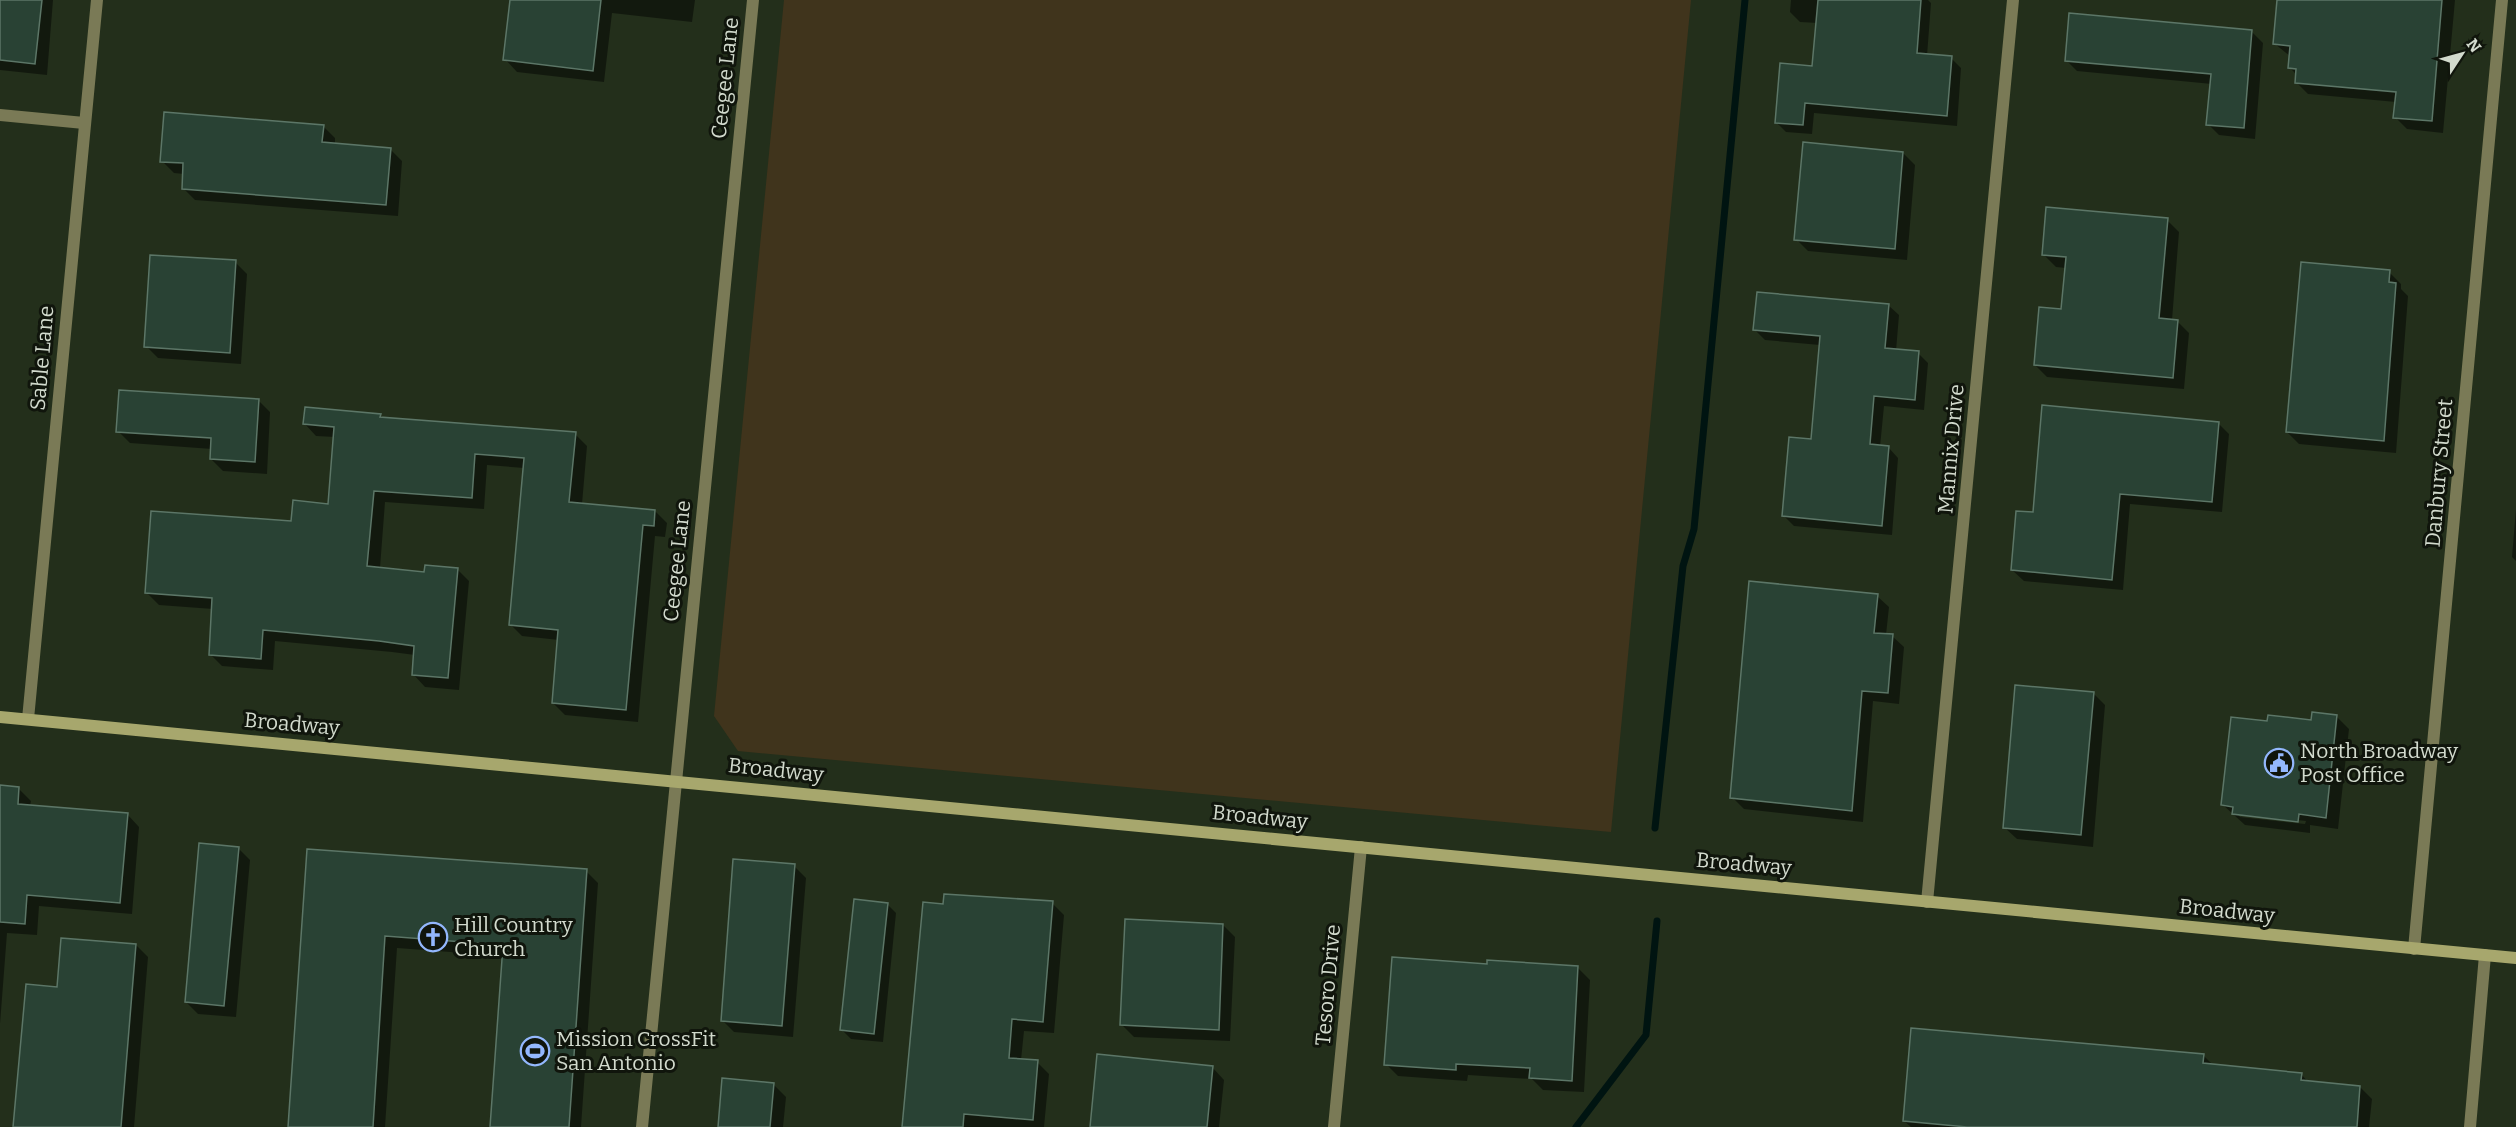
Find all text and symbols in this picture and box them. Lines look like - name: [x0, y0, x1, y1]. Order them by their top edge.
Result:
- street label: Ceegee Lane: [706, 16, 744, 140]
- north arrow: [2432, 24, 2492, 84]
- text: N: [2462, 35, 2485, 56]
- street label: Sable Lane: [24, 305, 60, 411]
- street label: Mannix Drive: [1932, 383, 1970, 515]
- street label: Danbury Street: [2420, 397, 2458, 548]
- street label: Ceegee Lane: [658, 499, 696, 623]
- street label: Broadway: [243, 707, 342, 741]
- place label: North Broadway Post Office: [2300, 738, 2459, 788]
- public building icon: North Broadway Post Office: [2263, 747, 2295, 779]
- street label: Broadway: [727, 752, 826, 788]
- street label: Broadway: [1211, 799, 1310, 835]
- street label: Broadway: [1695, 847, 1794, 881]
- street label: Broadway: [2178, 893, 2277, 929]
- place label: Hill Country Church: [454, 912, 574, 962]
- church icon: Hill Country Church: [417, 921, 449, 953]
- street label: Tesoro Drive: [1310, 923, 1346, 1047]
- place label: Mission CrossFit San Antonio: [556, 1026, 716, 1076]
- sports icon: Mission CrossFit San Antonio: [519, 1035, 551, 1067]

